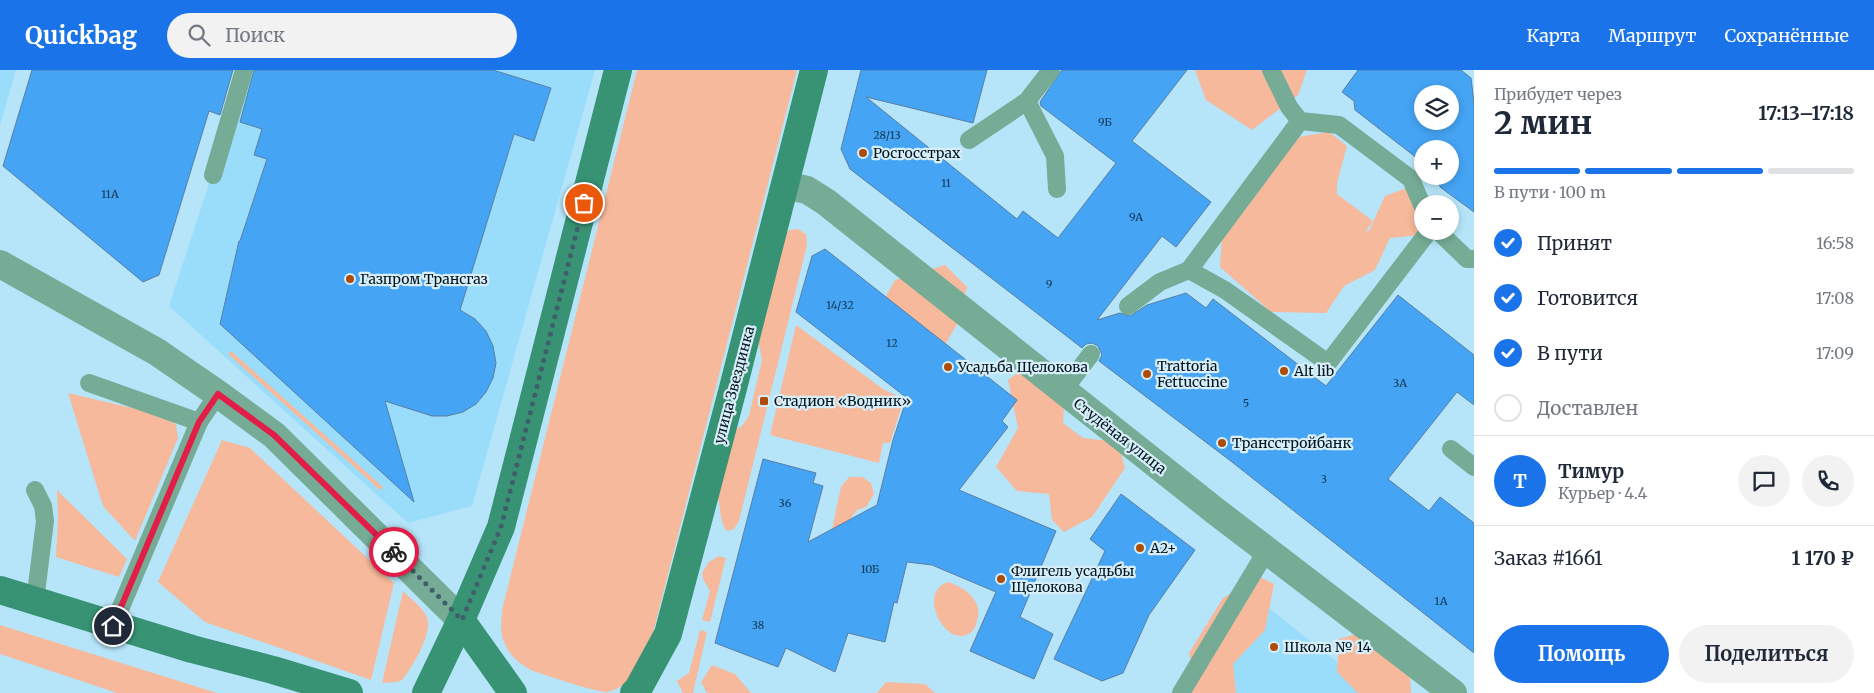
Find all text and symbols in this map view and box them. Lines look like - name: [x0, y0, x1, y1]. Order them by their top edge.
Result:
- search box: [167, 13, 517, 58]
- text: Quickbag: [25, 20, 137, 51]
- icon: search: [185, 21, 213, 49]
- text: Поиск: [225, 23, 285, 47]
- text: Карта: [1527, 24, 1580, 47]
- text: Маршрут: [1608, 24, 1696, 47]
- text: Сохранённые: [1724, 24, 1849, 47]
- text: Прибудет через: [1494, 84, 1622, 104]
- map controls: [1414, 85, 1459, 240]
- button: layers: [1414, 85, 1459, 130]
- text: 17:13–17:18: [1758, 101, 1854, 125]
- text: 2 мин: [1494, 103, 1592, 143]
- house number: 9Б: [1098, 115, 1112, 129]
- house number: 28/13: [873, 128, 901, 142]
- button: +: [1414, 140, 1459, 185]
- place label: Росгосстрах: [873, 144, 961, 162]
- marker: Росгосстрах: [857, 147, 869, 159]
- house number: 11: [941, 176, 951, 190]
- pin: [563, 182, 605, 224]
- text: В пути · 100 m: [1494, 182, 1606, 202]
- house number: 11А: [101, 187, 119, 201]
- icon: bag: [570, 189, 598, 217]
- button: −: [1414, 195, 1459, 240]
- house number: 9А: [1129, 210, 1143, 224]
- icon: check: [1494, 229, 1522, 257]
- text: Принят: [1537, 231, 1612, 255]
- text: 16:58: [1816, 233, 1854, 253]
- place label: Газпром Трансгаз: [360, 270, 488, 288]
- marker: Газпром Трансгаз: [344, 273, 356, 285]
- house number: 9: [1046, 277, 1053, 291]
- icon: check: [1494, 284, 1522, 312]
- text: Готовится: [1537, 286, 1638, 310]
- text: 17:08: [1816, 288, 1854, 308]
- house number: 14/32: [826, 298, 854, 312]
- street label: улица Звездинка: [710, 324, 759, 446]
- house number: 12: [886, 336, 898, 350]
- icon: check: [1494, 339, 1522, 367]
- text: В пути: [1537, 341, 1603, 365]
- text: 17:09: [1816, 343, 1854, 363]
- place label: Trattoria Fettuccine: [1157, 357, 1227, 391]
- place label: Усадьба Щелокова: [957, 358, 1089, 376]
- marker: Усадьба Щелокова: [942, 361, 954, 373]
- place label: Alt lib: [1293, 362, 1334, 380]
- marker: Alt lib: [1278, 365, 1290, 377]
- marker: Trattoria Fettuccine: [1141, 368, 1153, 380]
- house number: 3А: [1393, 376, 1407, 390]
- place label: Стадион «Водник»: [774, 392, 911, 410]
- street label: Студёная улица: [1070, 394, 1170, 478]
- marker: Стадион «Водник»: [758, 395, 770, 407]
- house number: 5: [1243, 396, 1249, 410]
- text: Доставлен: [1537, 396, 1638, 420]
- place label: Трансстройбанк: [1232, 434, 1351, 452]
- marker: Трансстройбанк: [1216, 437, 1228, 449]
- button: chat: [1738, 455, 1790, 507]
- button: phone: [1802, 455, 1854, 507]
- text: Тимур: [1558, 459, 1624, 483]
- text: Т: [1513, 469, 1527, 493]
- house number: 3: [1321, 472, 1327, 486]
- text: Курьер · 4.4: [1558, 483, 1647, 503]
- house number: 36: [779, 496, 792, 510]
- courier: [369, 527, 419, 577]
- icon: bike: [380, 538, 408, 566]
- place label: А2+: [1149, 539, 1176, 557]
- marker: А2+: [1134, 542, 1146, 554]
- text: Заказ #1661: [1494, 546, 1603, 570]
- text: 1 170 ₽: [1791, 546, 1854, 570]
- house number: 10Б: [861, 562, 880, 576]
- place label: Флигель усадьбы Щелокова: [1011, 562, 1134, 596]
- marker: Флигель усадьбы Щелокова: [995, 573, 1007, 585]
- house number: 1А: [1435, 594, 1448, 608]
- pin: [92, 605, 134, 647]
- icon: home: [99, 612, 127, 640]
- house number: 38: [752, 618, 765, 632]
- button: Помощь: [1494, 625, 1669, 683]
- button: Поделиться: [1679, 625, 1854, 683]
- place label: Школа № 14: [1284, 638, 1371, 656]
- marker: Школа № 14: [1268, 641, 1280, 653]

